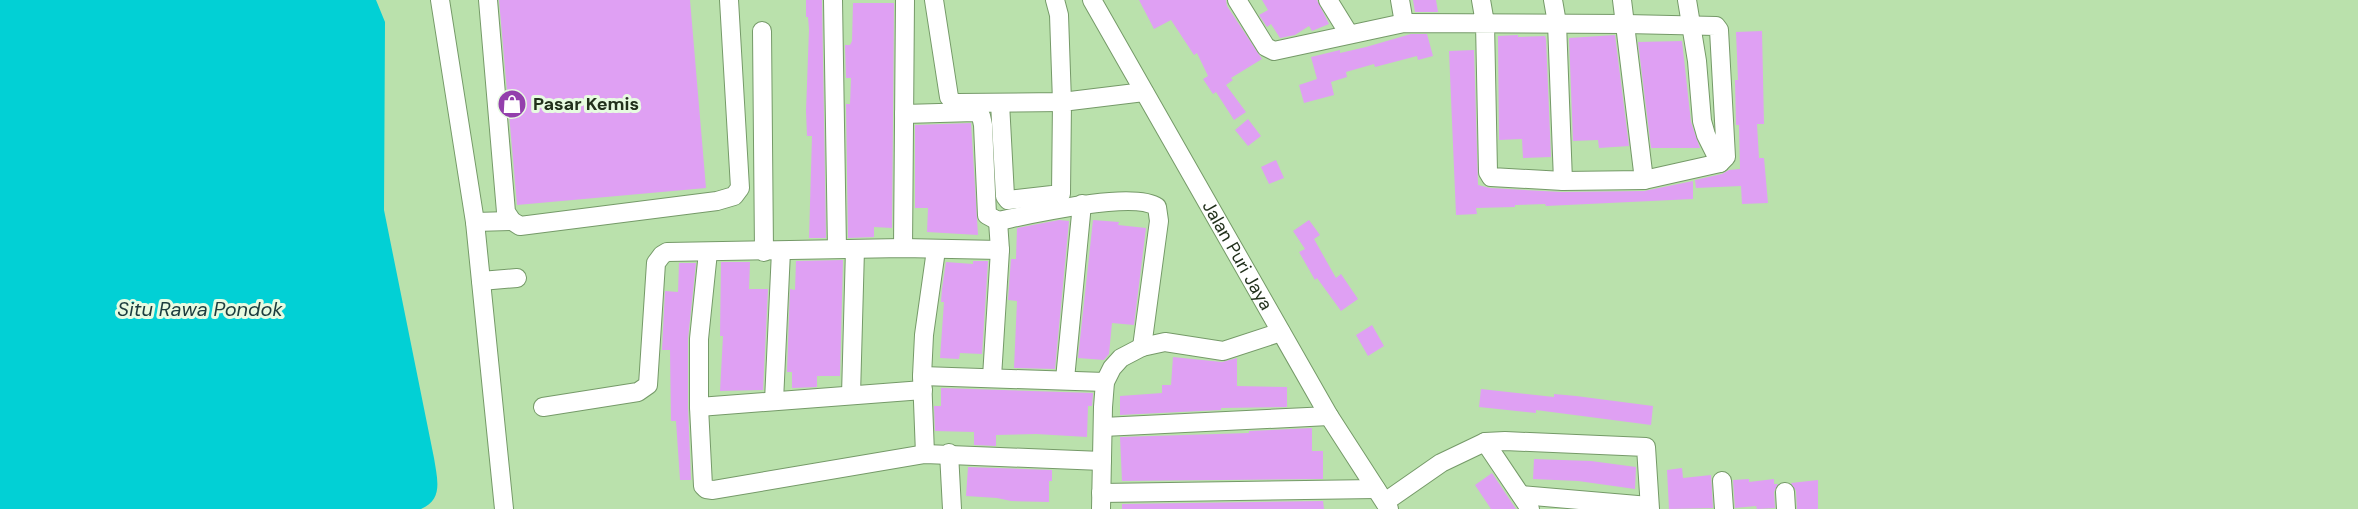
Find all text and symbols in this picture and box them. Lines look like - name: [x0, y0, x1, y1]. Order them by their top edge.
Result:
- shop icon: Pasar Kemis: [496, 88, 528, 120]
- place label: Pasar Kemis: [533, 92, 639, 116]
- street label: Jalan Puri Jaya: [1197, 196, 1278, 314]
- water label: Situ Rawa Pondok: [117, 296, 283, 322]

